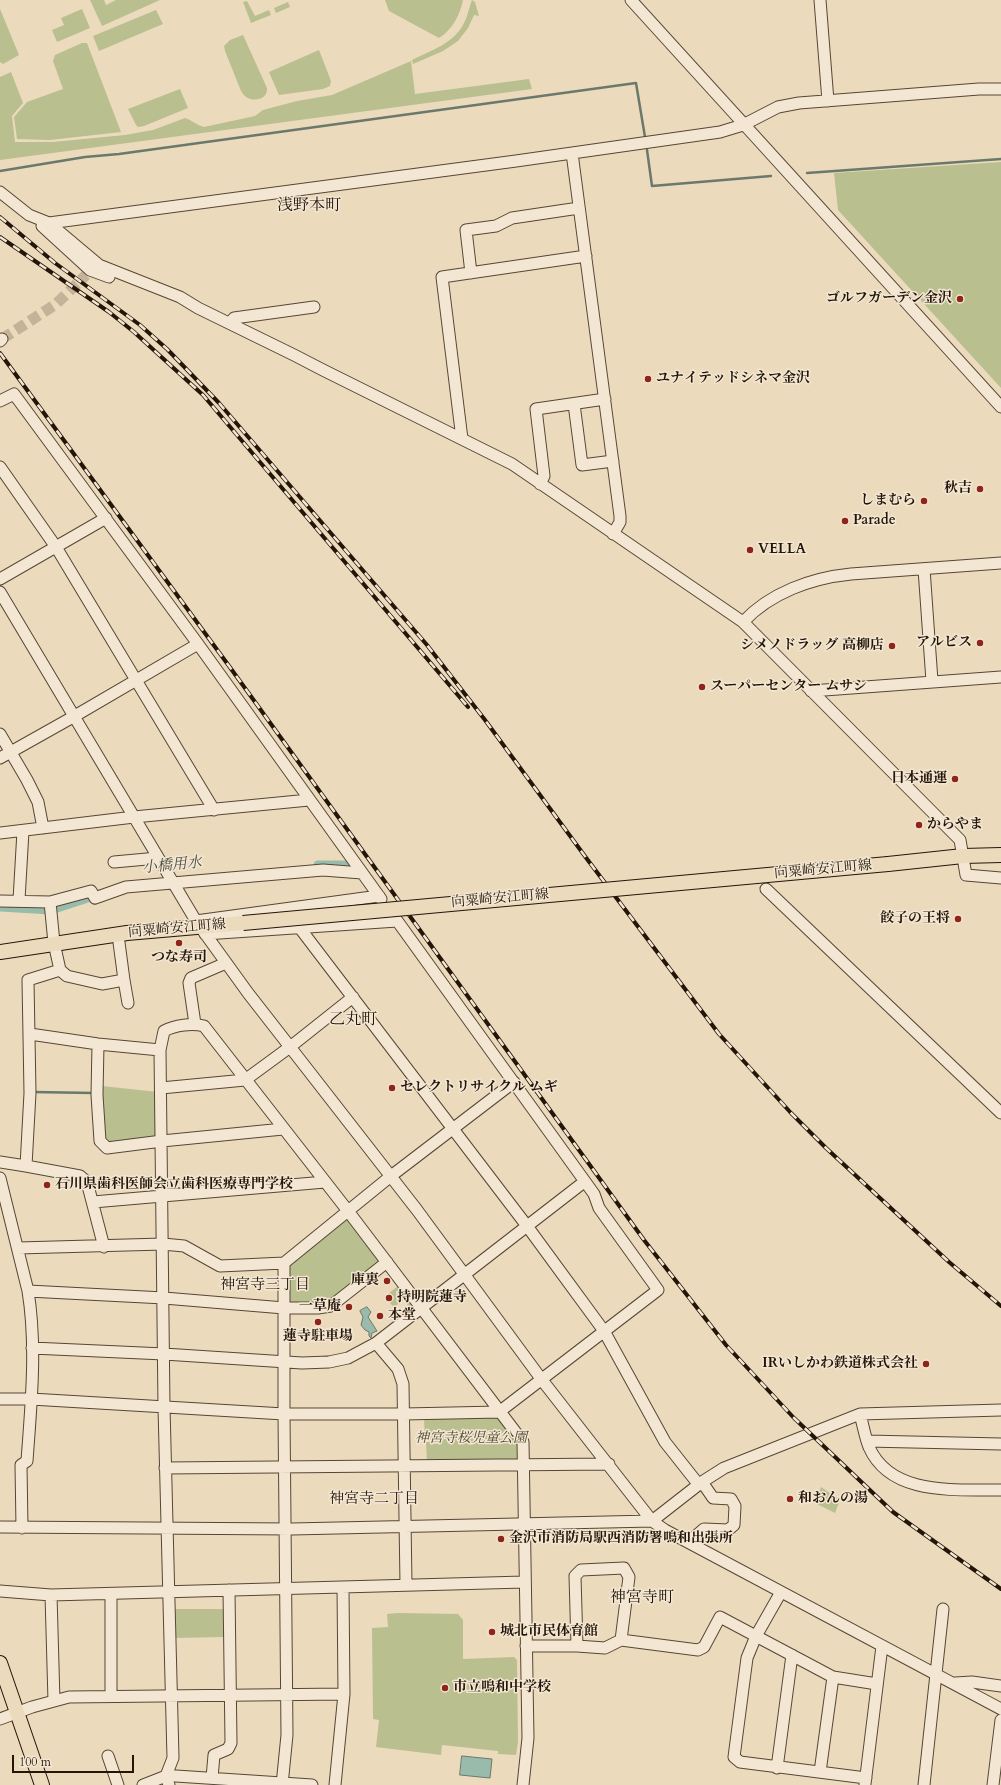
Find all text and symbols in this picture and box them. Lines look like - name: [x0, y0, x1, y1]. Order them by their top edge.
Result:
- district label: 浅野本町: [277, 196, 341, 216]
- place label: ゴルフガーデン金沢: [826, 291, 952, 307]
- marker: ゴルフガーデン金沢: [955, 294, 965, 304]
- place label: ユナイテッドシネマ金沢: [656, 371, 810, 387]
- marker: ユナイテッドシネマ金沢: [643, 374, 653, 384]
- place label: 秋吉: [944, 481, 972, 497]
- marker: 秋吉: [975, 484, 985, 494]
- place label: しまむら: [860, 493, 916, 509]
- marker: しまむら: [919, 496, 929, 506]
- place label: Parade: [853, 513, 896, 529]
- marker: Parade: [840, 516, 850, 526]
- place label: VELLA: [758, 542, 806, 558]
- marker: VELLA: [745, 545, 755, 555]
- place label: アルビス: [916, 635, 972, 651]
- place label: シメノドラッグ 高柳店: [740, 638, 884, 654]
- marker: アルビス: [975, 638, 985, 648]
- marker: シメノドラッグ 高柳店: [887, 641, 897, 651]
- place label: スーパーセンター ムサシ: [710, 679, 867, 695]
- marker: スーパーセンター ムサシ: [697, 682, 707, 692]
- place label: 日本通運: [891, 771, 947, 787]
- marker: 日本通運: [950, 774, 960, 784]
- place label: からやま: [927, 817, 983, 833]
- marker: からやま: [914, 820, 924, 830]
- water label: 小橋用水: [141, 854, 203, 878]
- street label: 向粟崎安江町線: [773, 857, 873, 883]
- street label: 向粟崎安江町線: [450, 886, 550, 912]
- place label: 餃子の王将: [880, 911, 950, 927]
- marker: 餃子の王将: [953, 914, 963, 924]
- street label: 向粟崎安江町線: [127, 916, 227, 942]
- marker: つな寿司: [174, 938, 184, 948]
- place label: つな寿司: [151, 950, 207, 966]
- district label: 乙丸町: [329, 1010, 377, 1030]
- place label: セレクトリサイクル ムギ: [400, 1080, 558, 1096]
- marker: セレクトリサイクル ムギ: [387, 1083, 397, 1093]
- place label: 石川県歯科医師会立歯科医療専門学校: [55, 1177, 293, 1193]
- marker: 石川県歯科医師会立歯科医療専門学校: [42, 1180, 52, 1190]
- place label: 庫裏: [351, 1273, 379, 1289]
- marker: 庫裏: [382, 1276, 392, 1286]
- district label: 神宮寺三丁目: [220, 1277, 310, 1295]
- place label: 持明院蓮寺: [397, 1290, 467, 1306]
- marker: 持明院蓮寺: [384, 1293, 394, 1303]
- place label: 一草庵: [299, 1299, 341, 1315]
- marker: 一草庵: [344, 1302, 354, 1312]
- place label: 本堂: [388, 1308, 416, 1324]
- marker: 本堂: [375, 1311, 385, 1321]
- marker: 蓮寺駐車場: [313, 1317, 323, 1327]
- place label: 蓮寺駐車場: [283, 1329, 353, 1345]
- place label: IRいしかわ鉄道株式会社: [762, 1356, 918, 1372]
- marker: IRいしかわ鉄道株式会社: [921, 1359, 931, 1369]
- park label: 神宮寺桜児童公園: [415, 1431, 527, 1447]
- district label: 神宮寺二丁目: [329, 1491, 419, 1509]
- place label: 和おんの湯: [798, 1491, 868, 1507]
- marker: 和おんの湯: [785, 1494, 795, 1504]
- place label: 金沢市消防局駅西消防署鳴和出張所: [509, 1531, 733, 1547]
- marker: 金沢市消防局駅西消防署鳴和出張所: [496, 1534, 506, 1544]
- district label: 神宮寺町: [610, 1588, 674, 1608]
- place label: 城北市民体育館: [500, 1624, 598, 1640]
- marker: 城北市民体育館: [487, 1627, 497, 1637]
- place label: 市立鳴和中学校: [453, 1680, 551, 1696]
- marker: 市立鳴和中学校: [440, 1683, 450, 1693]
- scale bar: [14, 1747, 136, 1773]
- text: 100 m: [19, 1754, 51, 1770]

